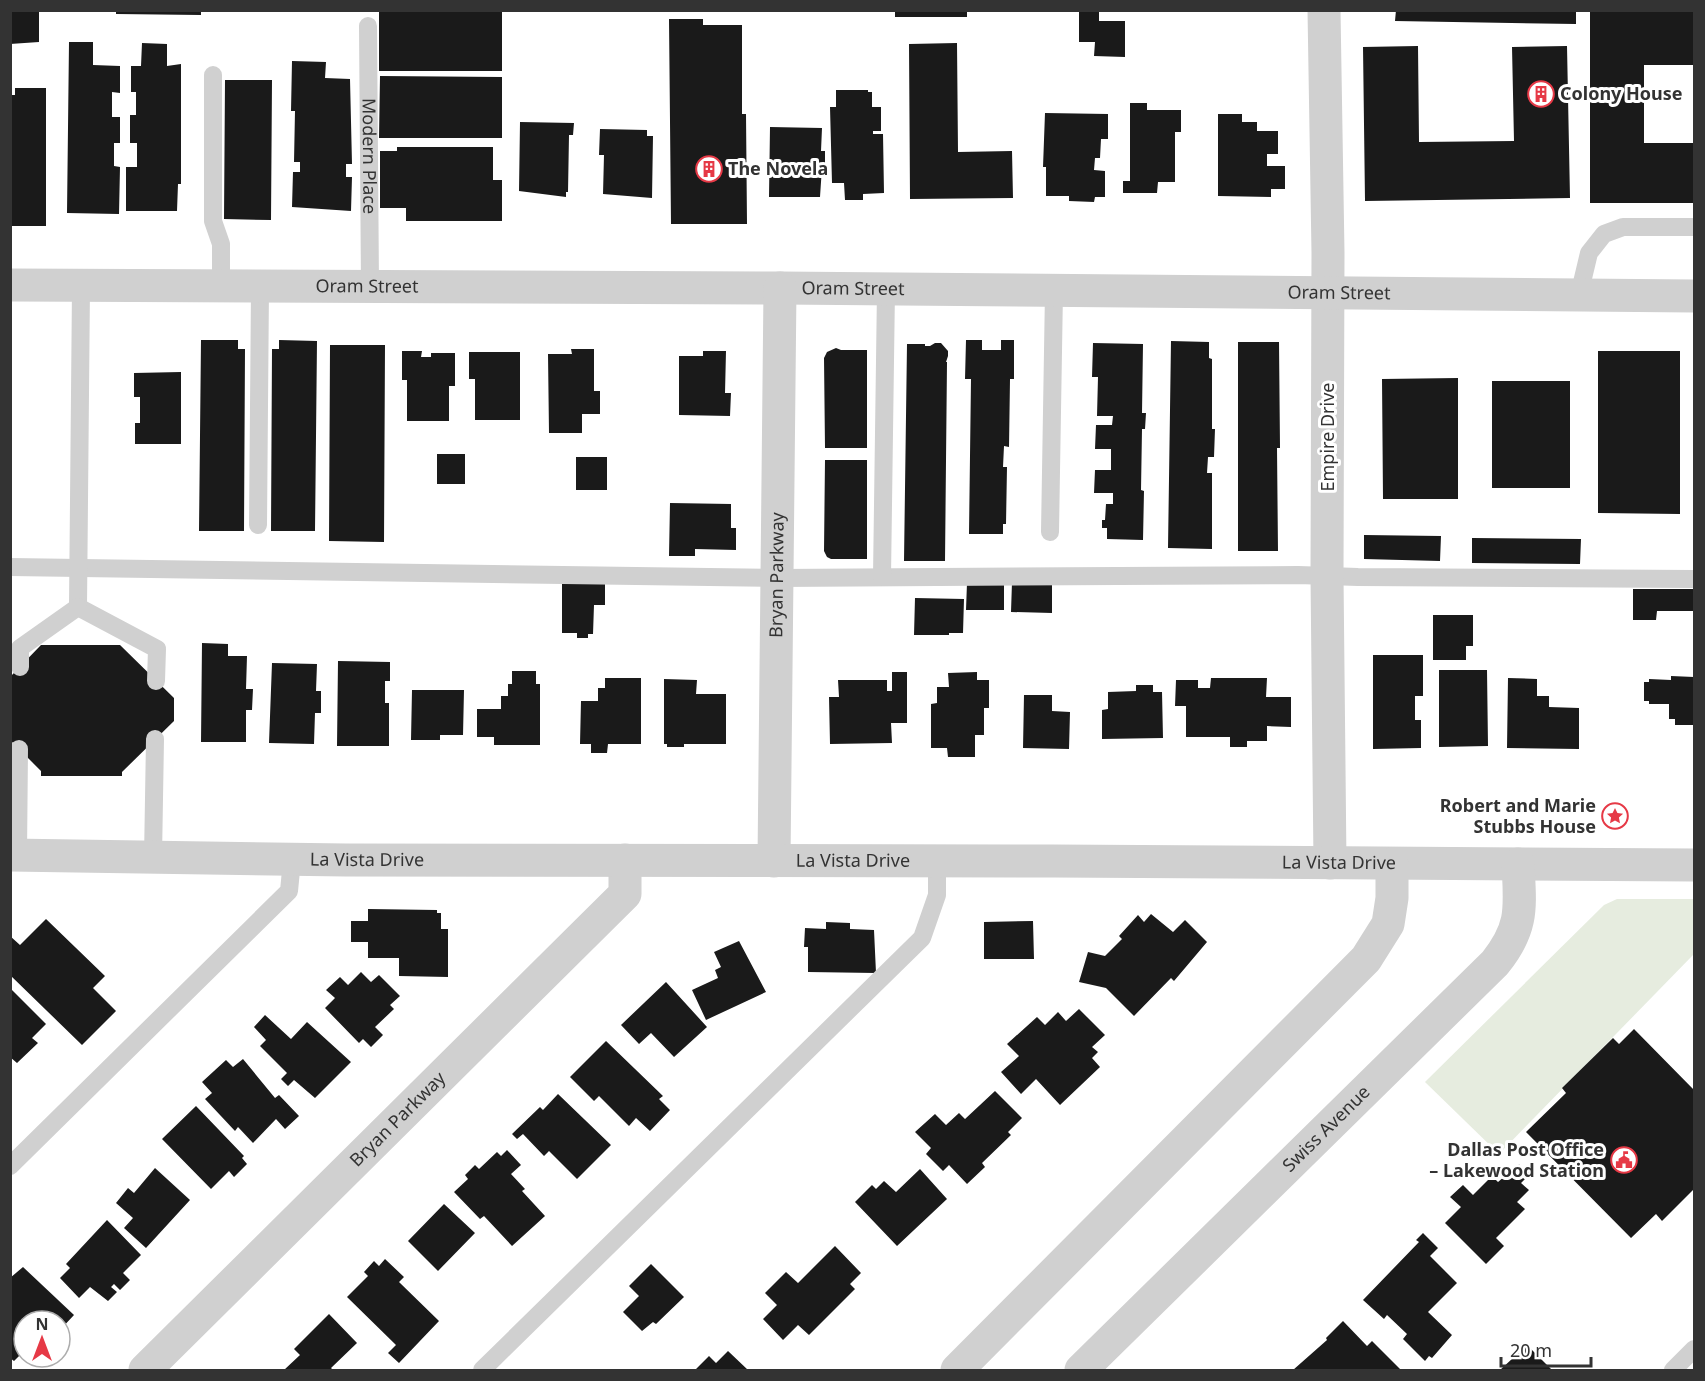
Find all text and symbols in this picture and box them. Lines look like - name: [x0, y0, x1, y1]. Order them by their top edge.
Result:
- building icon: Colony House: [1526, 79, 1556, 109]
- place label: Colony House: [1560, 81, 1683, 105]
- street label: Modern Place: [358, 98, 382, 214]
- building icon: The Novela: [694, 154, 724, 184]
- place label: The Novela: [728, 156, 828, 180]
- street label: Oram Street: [315, 273, 419, 298]
- street label: Oram Street: [801, 275, 905, 300]
- street label: Oram Street: [1287, 279, 1391, 304]
- street label: Empire Drive: [1315, 383, 1339, 491]
- street label: Bryan Parkway: [763, 511, 789, 638]
- place label: Robert and Marie Stubbs House: [1440, 793, 1596, 838]
- place icon: Robert and Marie Stubbs House: [1600, 801, 1630, 831]
- street label: La Vista Drive: [310, 846, 424, 871]
- street label: La Vista Drive: [796, 848, 910, 872]
- street label: La Vista Drive: [1282, 849, 1396, 874]
- street label: Bryan Parkway: [344, 1065, 451, 1171]
- street label: Swiss Avenue: [1277, 1080, 1375, 1177]
- place label: Dallas Post Office – Lakewood Station: [1429, 1137, 1604, 1182]
- public building icon: Dallas Post Office – Lakewood Station: [1609, 1145, 1639, 1175]
- north arrow: [12, 1309, 72, 1369]
- text: N: [35, 1313, 49, 1335]
- scale bar: [1501, 1330, 1591, 1368]
- text: 20 m: [1510, 1338, 1552, 1362]

